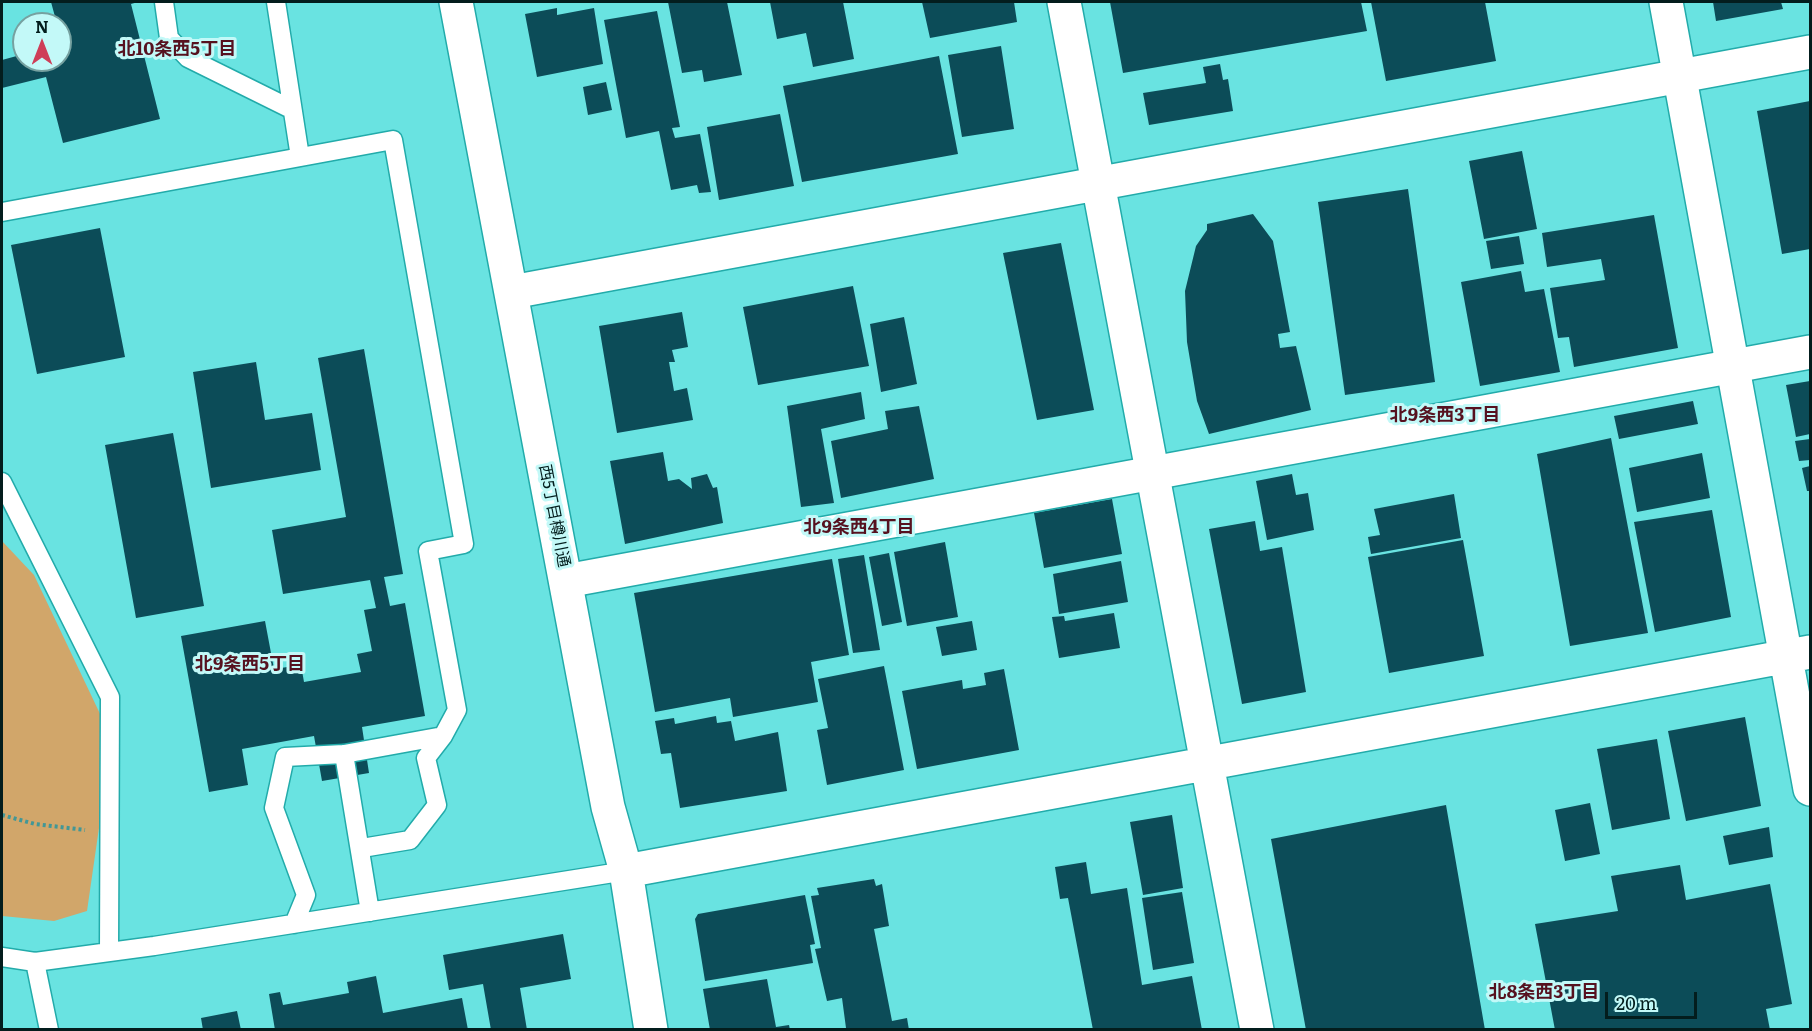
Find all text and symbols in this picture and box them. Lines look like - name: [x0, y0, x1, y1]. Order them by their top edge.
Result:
- north arrow: [12, 12, 72, 72]
- text: N: [35, 14, 49, 38]
- district label: 北10条西5丁目: [118, 39, 236, 61]
- district label: 北9条西3丁目: [1390, 405, 1500, 427]
- street label: 西5丁目樽川通: [535, 463, 573, 569]
- district label: 北9条西4丁目: [803, 517, 915, 539]
- district label: 北9条西5丁目: [195, 654, 305, 676]
- scale bar: [1608, 980, 1700, 1018]
- district label: 北8条西3丁目: [1489, 982, 1599, 1004]
- text: 20 m: [1616, 989, 1657, 1016]

